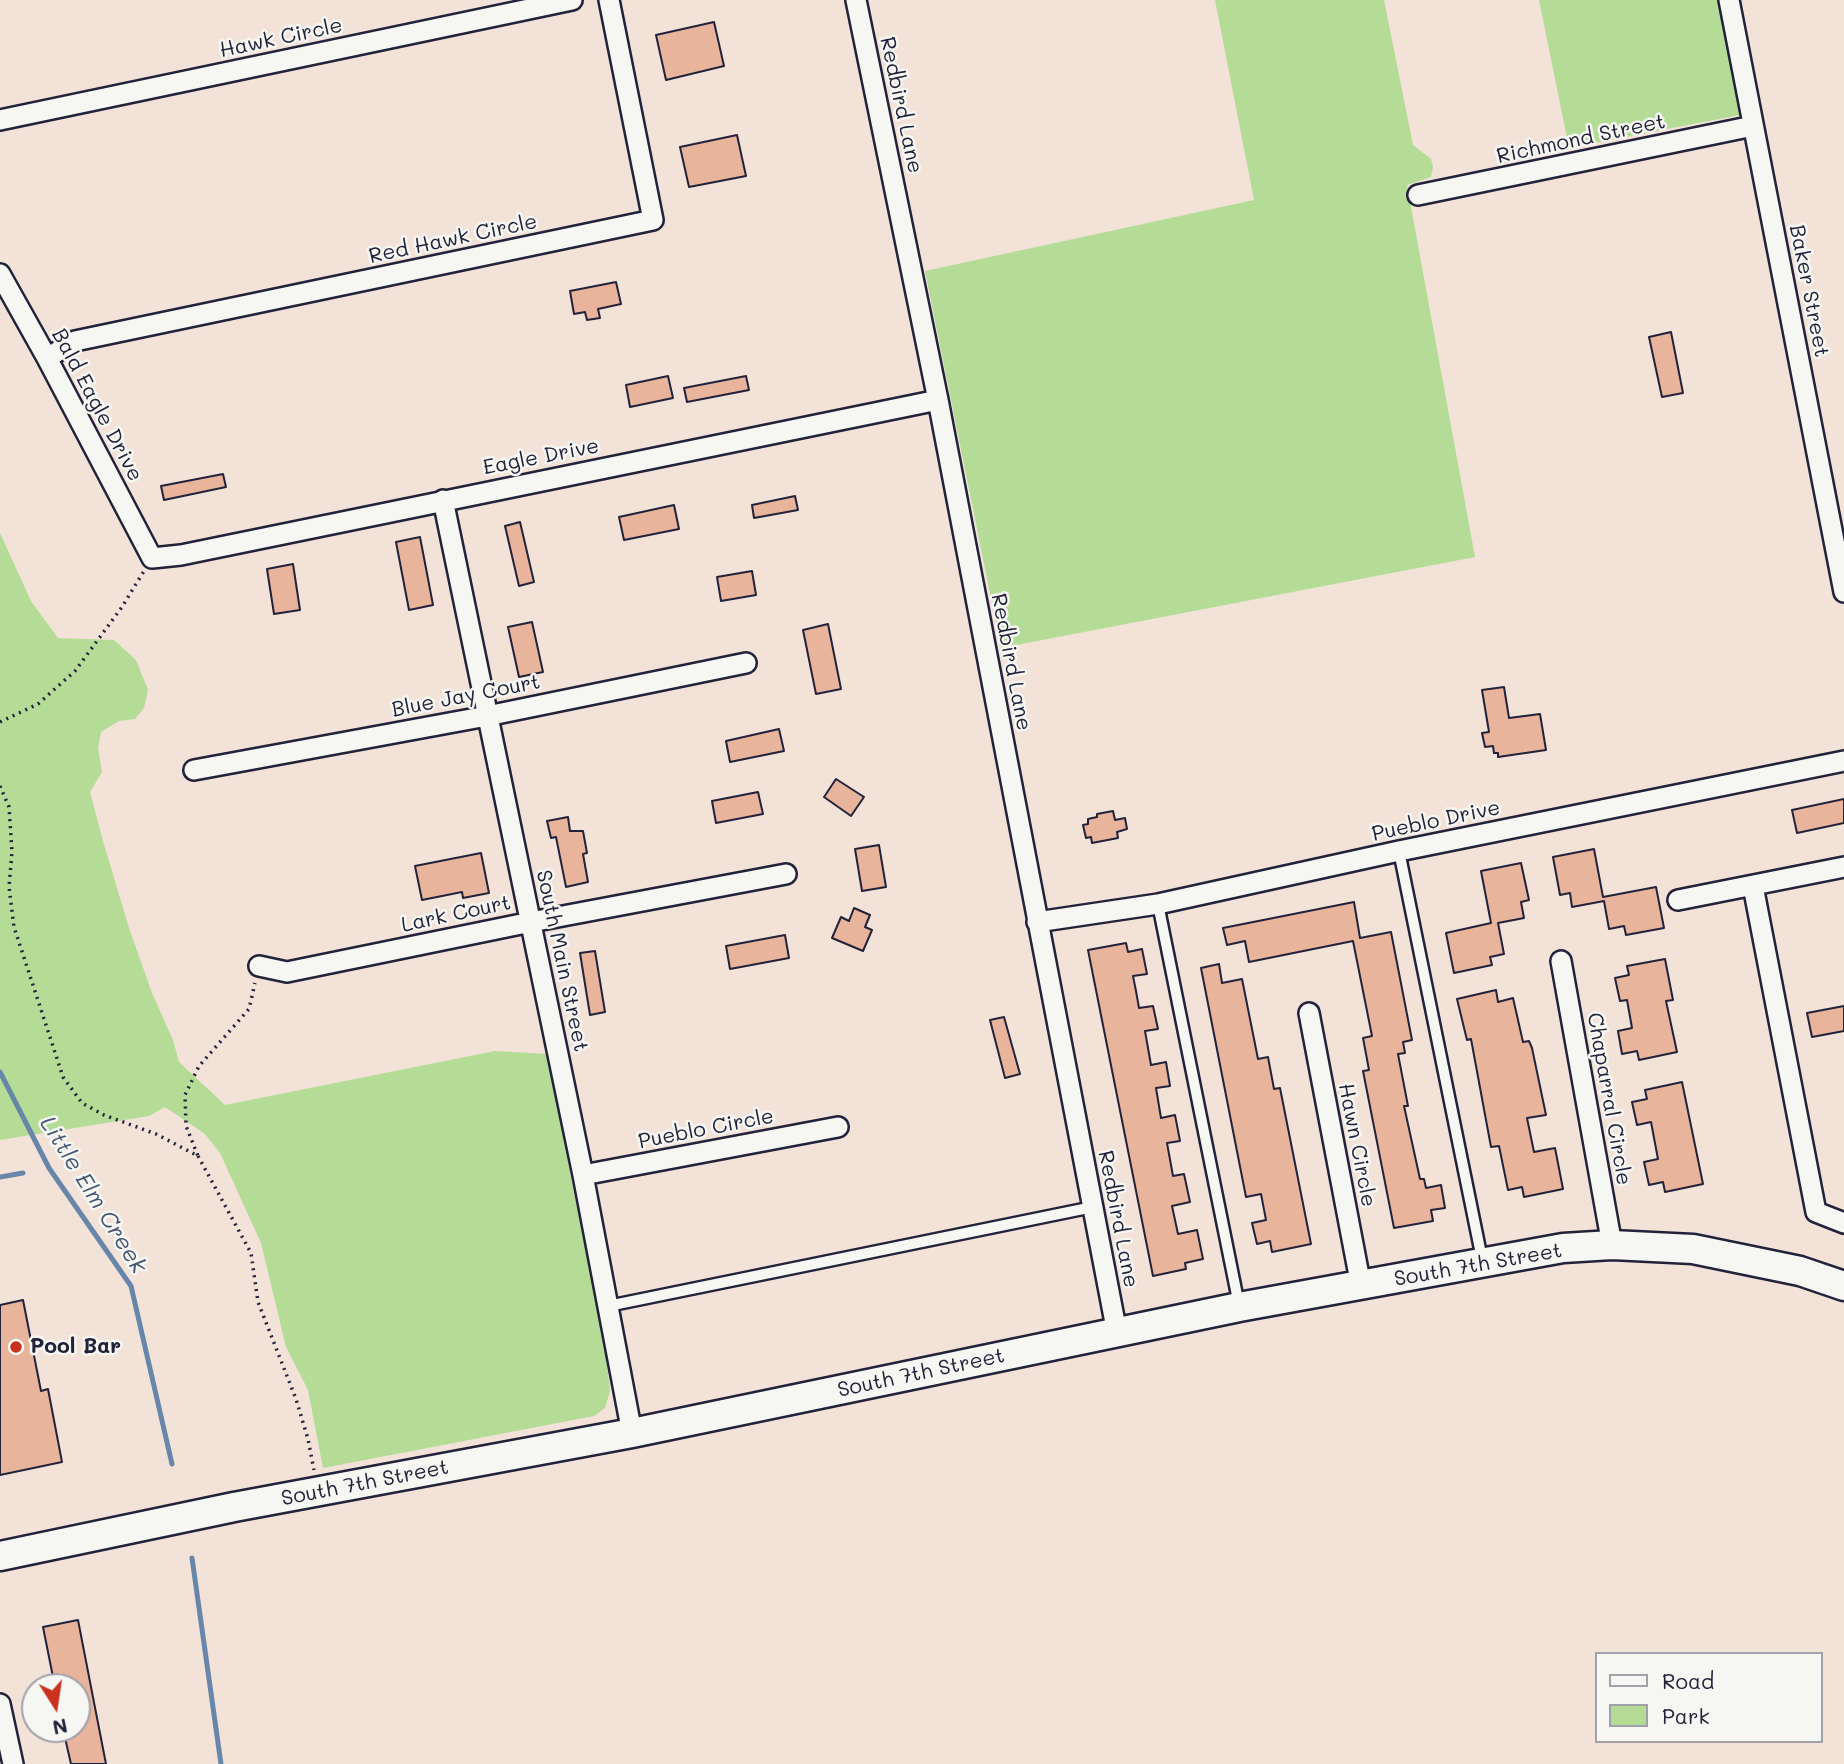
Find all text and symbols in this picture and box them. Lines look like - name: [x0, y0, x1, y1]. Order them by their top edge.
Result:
- street label: Hawk Circle: [217, 13, 345, 63]
- street label: Redbird Lane: [874, 34, 928, 176]
- street label: Richmond Street: [1494, 109, 1668, 169]
- street label: Red Hawk Circle: [367, 209, 539, 269]
- street label: Baker Street: [1784, 223, 1834, 359]
- street label: Bald Eagle Drive: [46, 324, 148, 486]
- street label: Eagle Drive: [481, 433, 601, 481]
- street label: Redbird Lane: [985, 591, 1037, 733]
- street label: Blue Jay Court: [390, 669, 542, 723]
- street label: Pueblo Drive: [1369, 795, 1503, 847]
- street label: South Main Street: [530, 868, 594, 1054]
- street label: Lark Court: [399, 890, 513, 938]
- street label: Chaparral Circle: [1581, 1011, 1637, 1187]
- street label: Hawn Circle: [1333, 1081, 1381, 1209]
- street label: Pueblo Circle: [636, 1103, 776, 1155]
- water label: Little Elm Creek: [34, 1111, 152, 1279]
- street label: Redbird Lane: [1092, 1148, 1144, 1290]
- street label: South 7th Street: [1392, 1238, 1564, 1292]
- place label: Pool Bar: [30, 1334, 121, 1360]
- marker: Pool Bar: [8, 1339, 24, 1355]
- street label: South 7th Street: [835, 1343, 1007, 1403]
- street label: South 7th Street: [279, 1454, 451, 1512]
- legend: [1596, 1652, 1823, 1743]
- text: Road: [1662, 1667, 1714, 1694]
- north arrow: [21, 1673, 91, 1743]
- text: Park: [1662, 1702, 1710, 1729]
- text: N: [50, 1713, 70, 1741]

